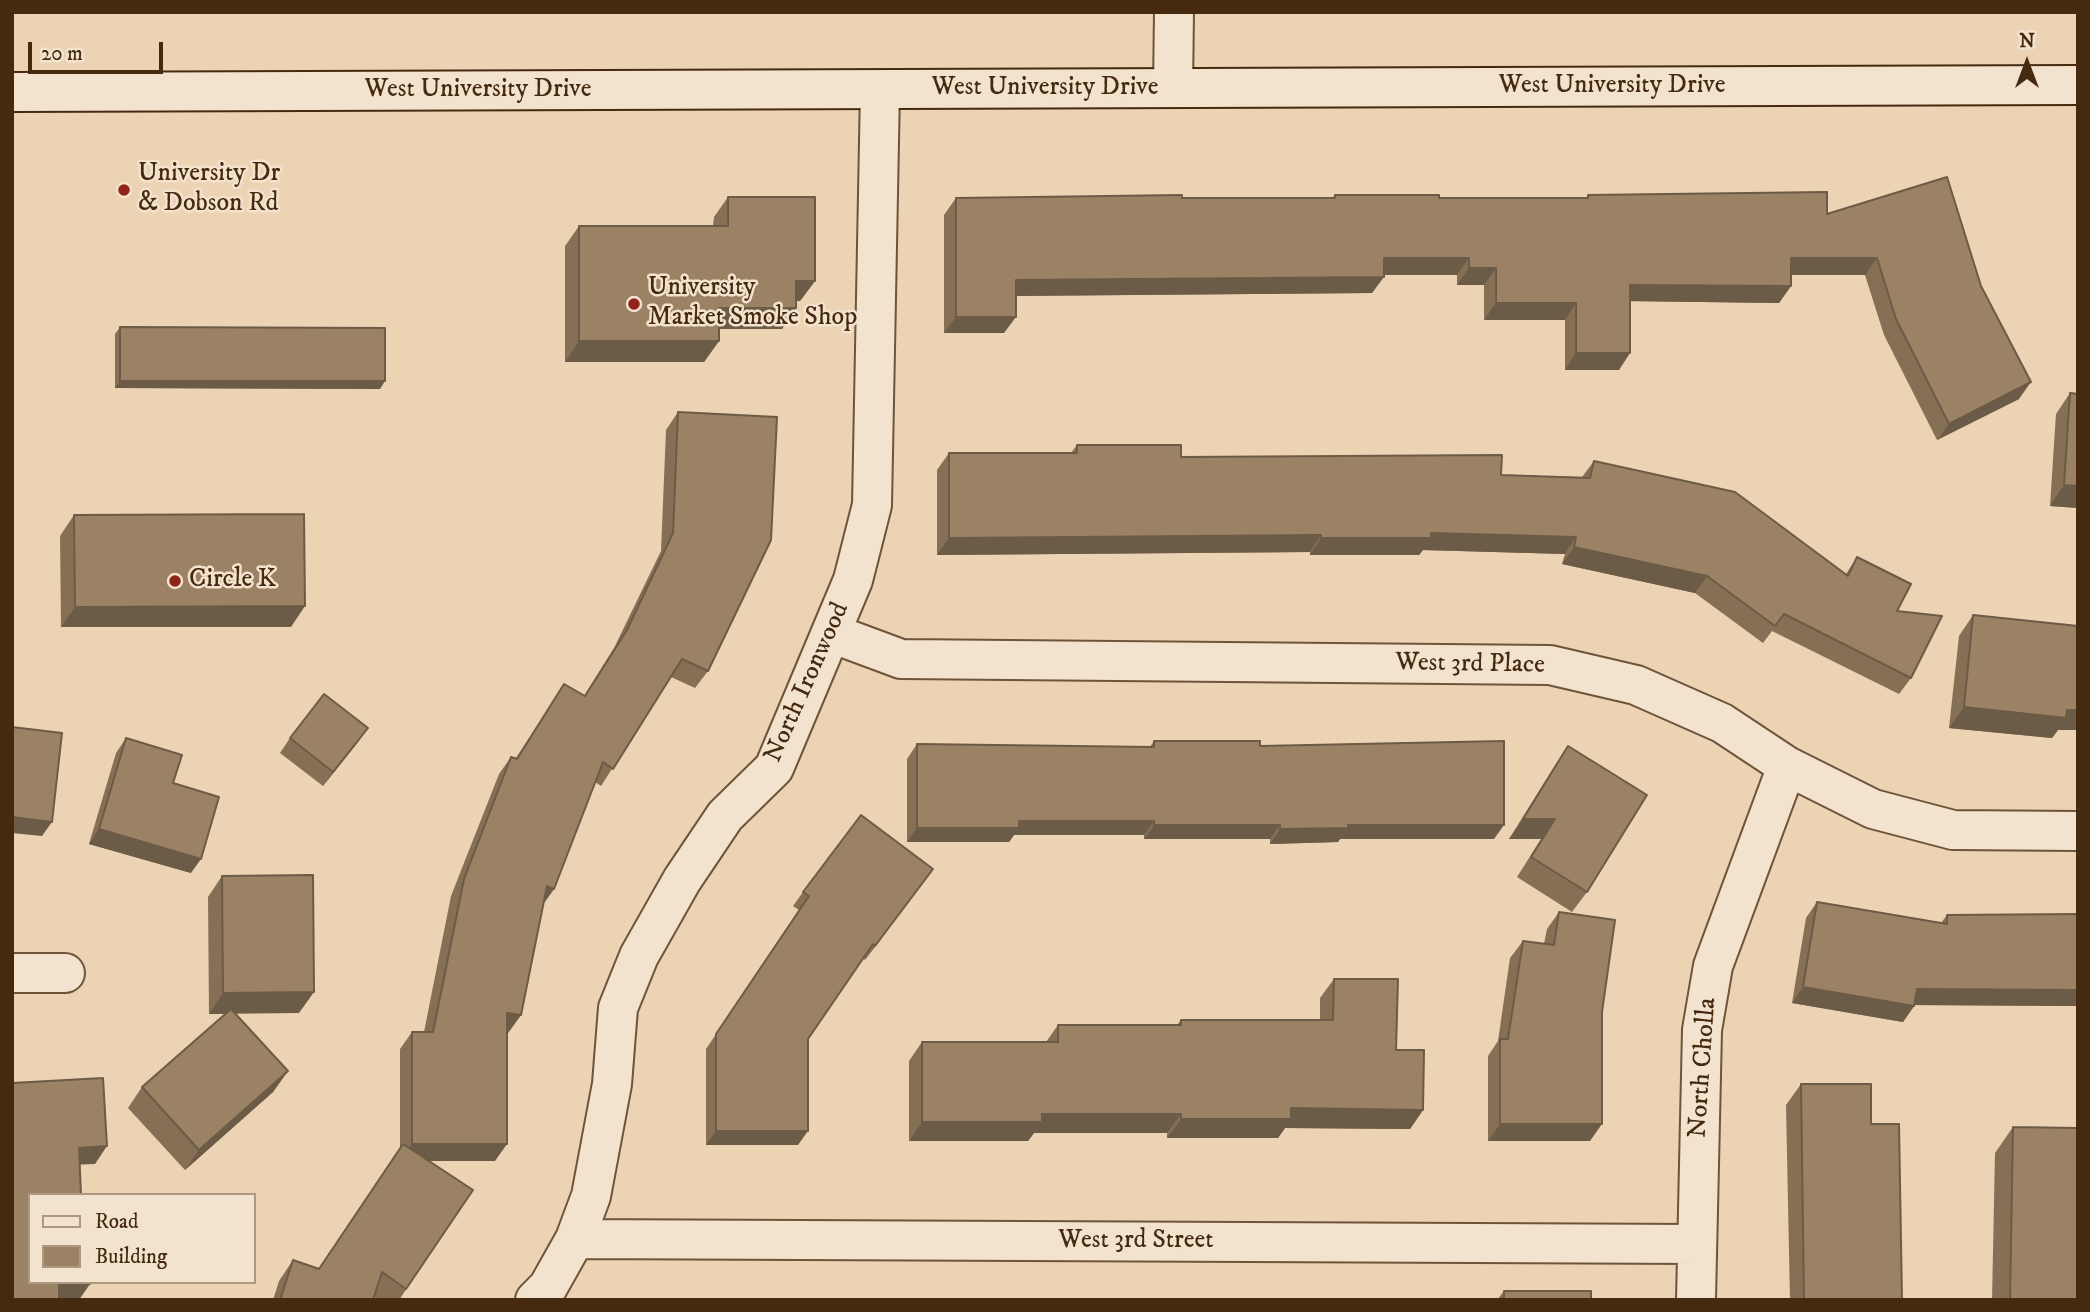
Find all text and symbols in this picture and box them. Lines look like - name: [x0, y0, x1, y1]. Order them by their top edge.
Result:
- scale bar: [32, 28, 166, 72]
- north arrow: [1992, 28, 2062, 98]
- text: N: [2019, 30, 2035, 53]
- text: 20 m: [41, 41, 83, 67]
- street label: West University Drive: [1499, 71, 1725, 103]
- street label: West University Drive: [932, 73, 1158, 105]
- street label: West University Drive: [365, 75, 591, 107]
- place label: University Dr & Dobson Rd: [138, 159, 280, 220]
- marker: University Dr & Dobson Rd: [116, 182, 132, 198]
- place label: University Market Smoke Shop: [648, 273, 857, 334]
- marker: University Market Smoke Shop: [626, 296, 642, 312]
- place label: Circle K: [189, 565, 276, 597]
- marker: Circle K: [167, 573, 183, 589]
- street label: North Ironwood: [759, 598, 857, 768]
- street label: West 3rd Place: [1395, 648, 1545, 682]
- street label: North Cholla: [1684, 997, 1724, 1139]
- legend: [28, 1193, 256, 1284]
- text: Road: [95, 1209, 139, 1235]
- street label: West 3rd Street: [1058, 1226, 1214, 1258]
- text: Building: [95, 1244, 167, 1270]

